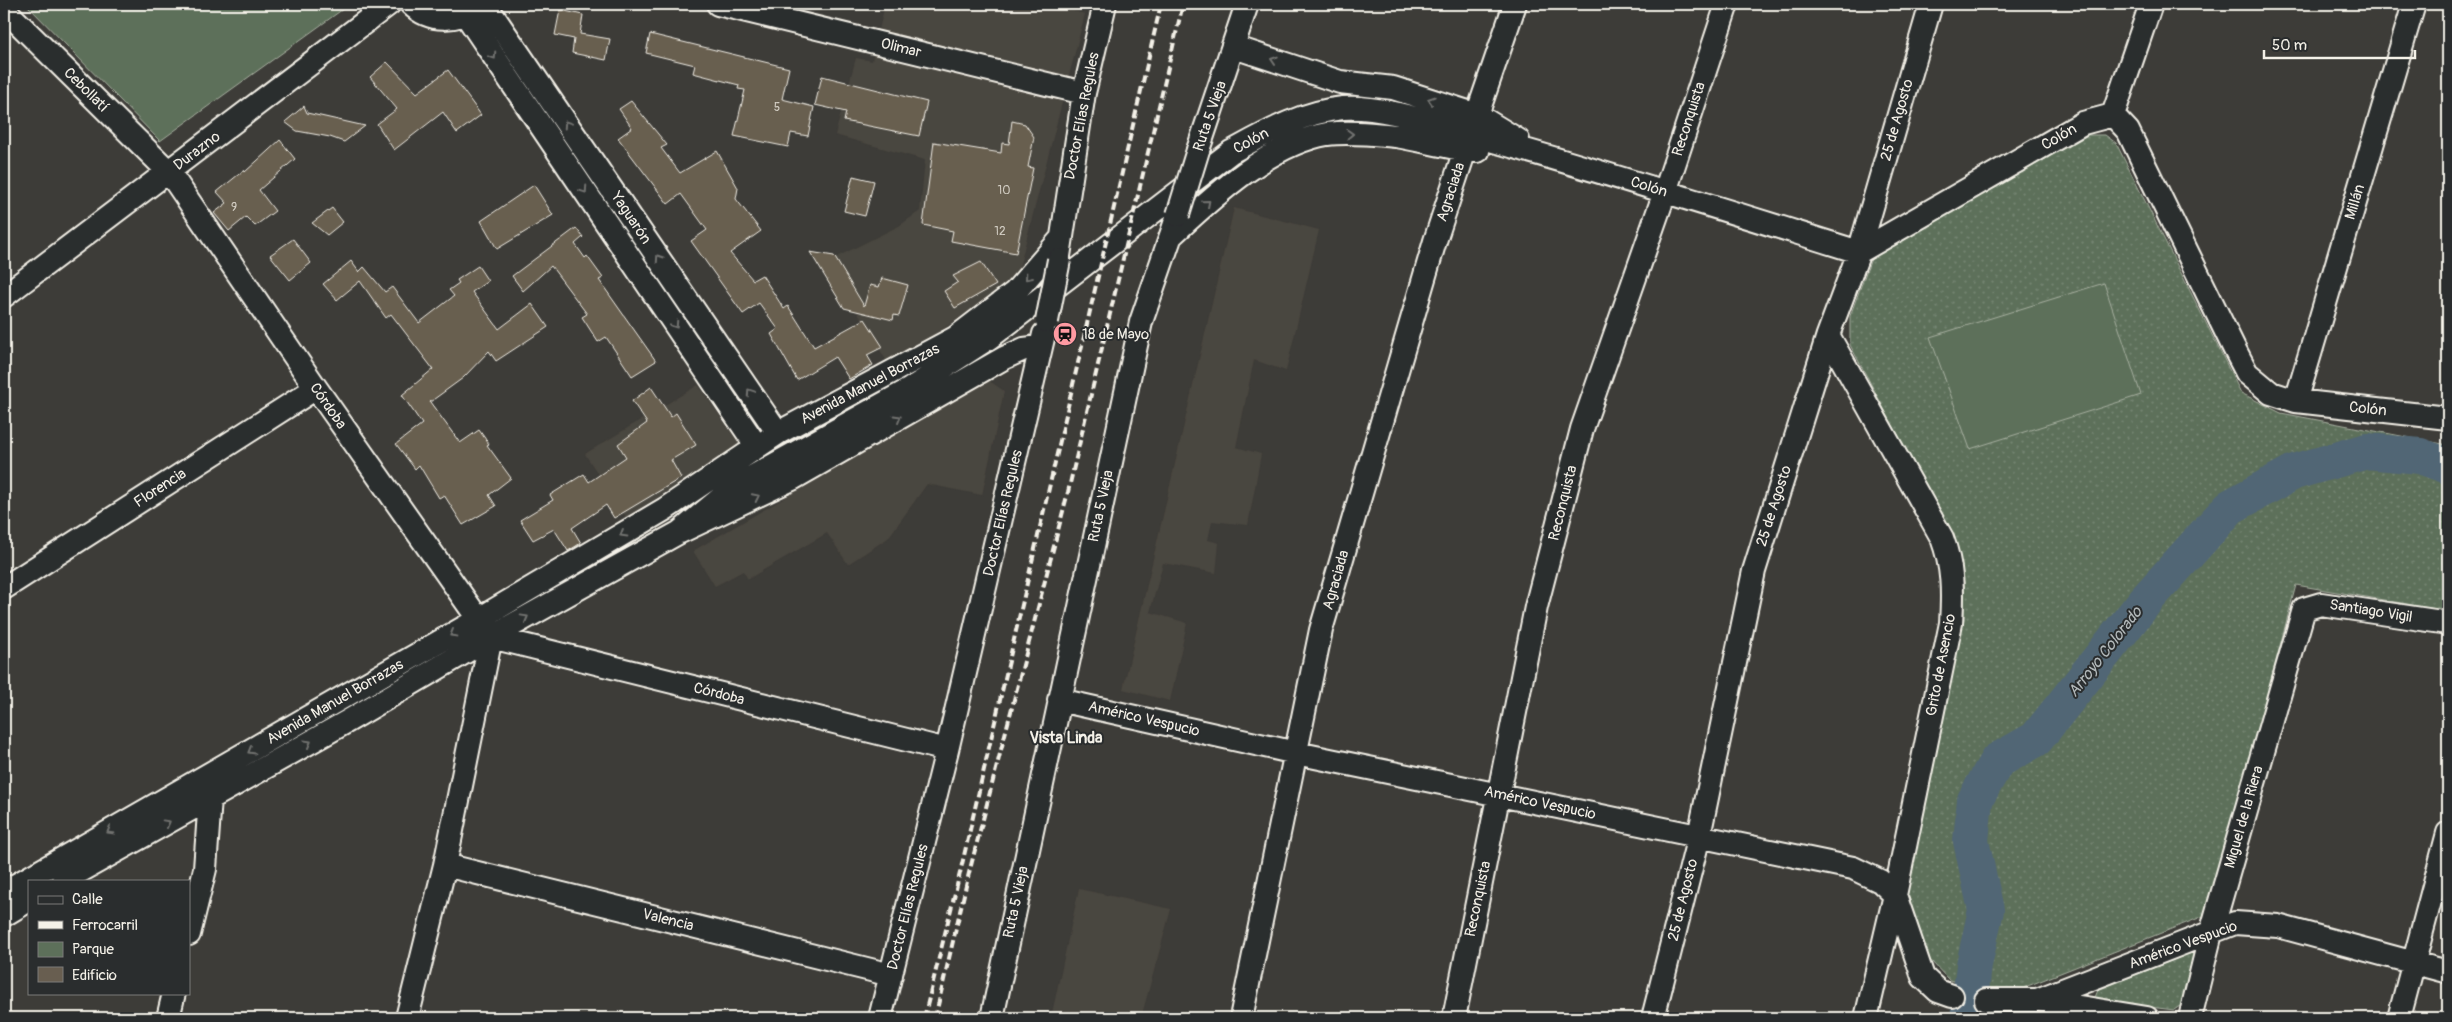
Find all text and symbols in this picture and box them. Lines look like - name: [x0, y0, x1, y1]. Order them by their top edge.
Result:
- scale bar: [2264, 28, 2416, 60]
- street label: Olimar: [879, 34, 924, 62]
- text: 50 m: [2272, 36, 2307, 55]
- one-way arrow: [487, 50, 496, 59]
- street label: Doctor Elías Regules: [1060, 51, 1104, 181]
- one-way arrow: [1270, 56, 1279, 66]
- street label: Cebollatí: [59, 63, 113, 117]
- street label: 25 de Agosto: [1876, 77, 1918, 163]
- street label: Ruta 5 Vieja: [1189, 78, 1231, 154]
- street label: Reconquista: [1668, 79, 1710, 159]
- one-way arrow: [1427, 96, 1436, 106]
- house number: 5: [774, 100, 780, 115]
- street label: Colón: [2038, 119, 2080, 155]
- one-way arrow: [564, 120, 573, 130]
- street label: Colón: [1230, 124, 1272, 158]
- street label: Durazno: [170, 127, 224, 175]
- one-way arrow: [1346, 128, 1354, 139]
- street label: Agraciada: [1433, 160, 1469, 224]
- street label: Colón: [1628, 172, 1670, 202]
- street label: Millán: [2341, 182, 2369, 222]
- house number: 10: [998, 183, 1010, 198]
- one-way arrow: [578, 185, 587, 194]
- street label: Yaguarón: [606, 187, 655, 248]
- house number: 9: [231, 200, 237, 215]
- one-way arrow: [1201, 200, 1210, 209]
- house number: 12: [994, 224, 1006, 239]
- one-way arrow: [656, 254, 665, 264]
- one-way arrow: [1025, 271, 1033, 280]
- one-way arrow: [669, 319, 678, 329]
- station icon: 18 de Mayo: [1052, 321, 1078, 347]
- place label: 18 de Mayo: [1082, 325, 1149, 344]
- street label: Avenida Manuel Borrazas: [797, 339, 943, 429]
- street label: Córdoba: [305, 379, 351, 433]
- one-way arrow: [747, 389, 756, 398]
- street label: Colón: [2348, 398, 2388, 420]
- one-way arrow: [893, 415, 902, 425]
- street label: Doctor Elías Regules: [979, 448, 1027, 578]
- street label: Reconquista: [1544, 463, 1582, 543]
- street label: 25 de Agosto: [1752, 463, 1796, 549]
- street label: Florencia: [130, 464, 190, 512]
- street label: Ruta 5 Vieja: [1084, 468, 1118, 544]
- one-way arrow: [751, 492, 760, 503]
- one-way arrow: [619, 528, 628, 538]
- street label: Agraciada: [1318, 548, 1354, 612]
- street label: Santiago Vigil: [2328, 595, 2414, 627]
- water label: Arroyo Colorado: [2064, 602, 2147, 701]
- street label: Grito de Asencio: [1922, 612, 1960, 718]
- one-way arrow: [520, 614, 529, 624]
- one-way arrow: [449, 628, 458, 638]
- street label: Avenida Manuel Borrazas: [263, 655, 407, 749]
- street label: Córdoba: [691, 678, 747, 710]
- street label: Américo Vespucio: [1086, 697, 1202, 741]
- district label: Vista Linda: [1030, 728, 1103, 748]
- one-way arrow: [303, 739, 312, 749]
- one-way arrow: [248, 744, 257, 754]
- street label: Miguel de la Riera: [2220, 764, 2268, 870]
- street label: Américo Vespucio: [1482, 782, 1598, 824]
- one-way arrow: [161, 819, 170, 829]
- one-way arrow: [107, 825, 116, 835]
- street label: Doctor Elías Regules: [883, 842, 933, 972]
- street label: 25 de Agosto: [1664, 857, 1702, 943]
- street label: Reconquista: [1461, 859, 1495, 939]
- street label: Ruta 5 Vieja: [999, 864, 1033, 940]
- legend: [28, 880, 190, 994]
- text: Calle: [72, 890, 103, 909]
- street label: Valencia: [640, 904, 696, 936]
- text: Ferrocarril: [72, 916, 138, 935]
- street label: Américo Vespucio: [2126, 917, 2240, 973]
- text: Parque: [72, 940, 115, 959]
- text: Edificio: [72, 966, 117, 985]

